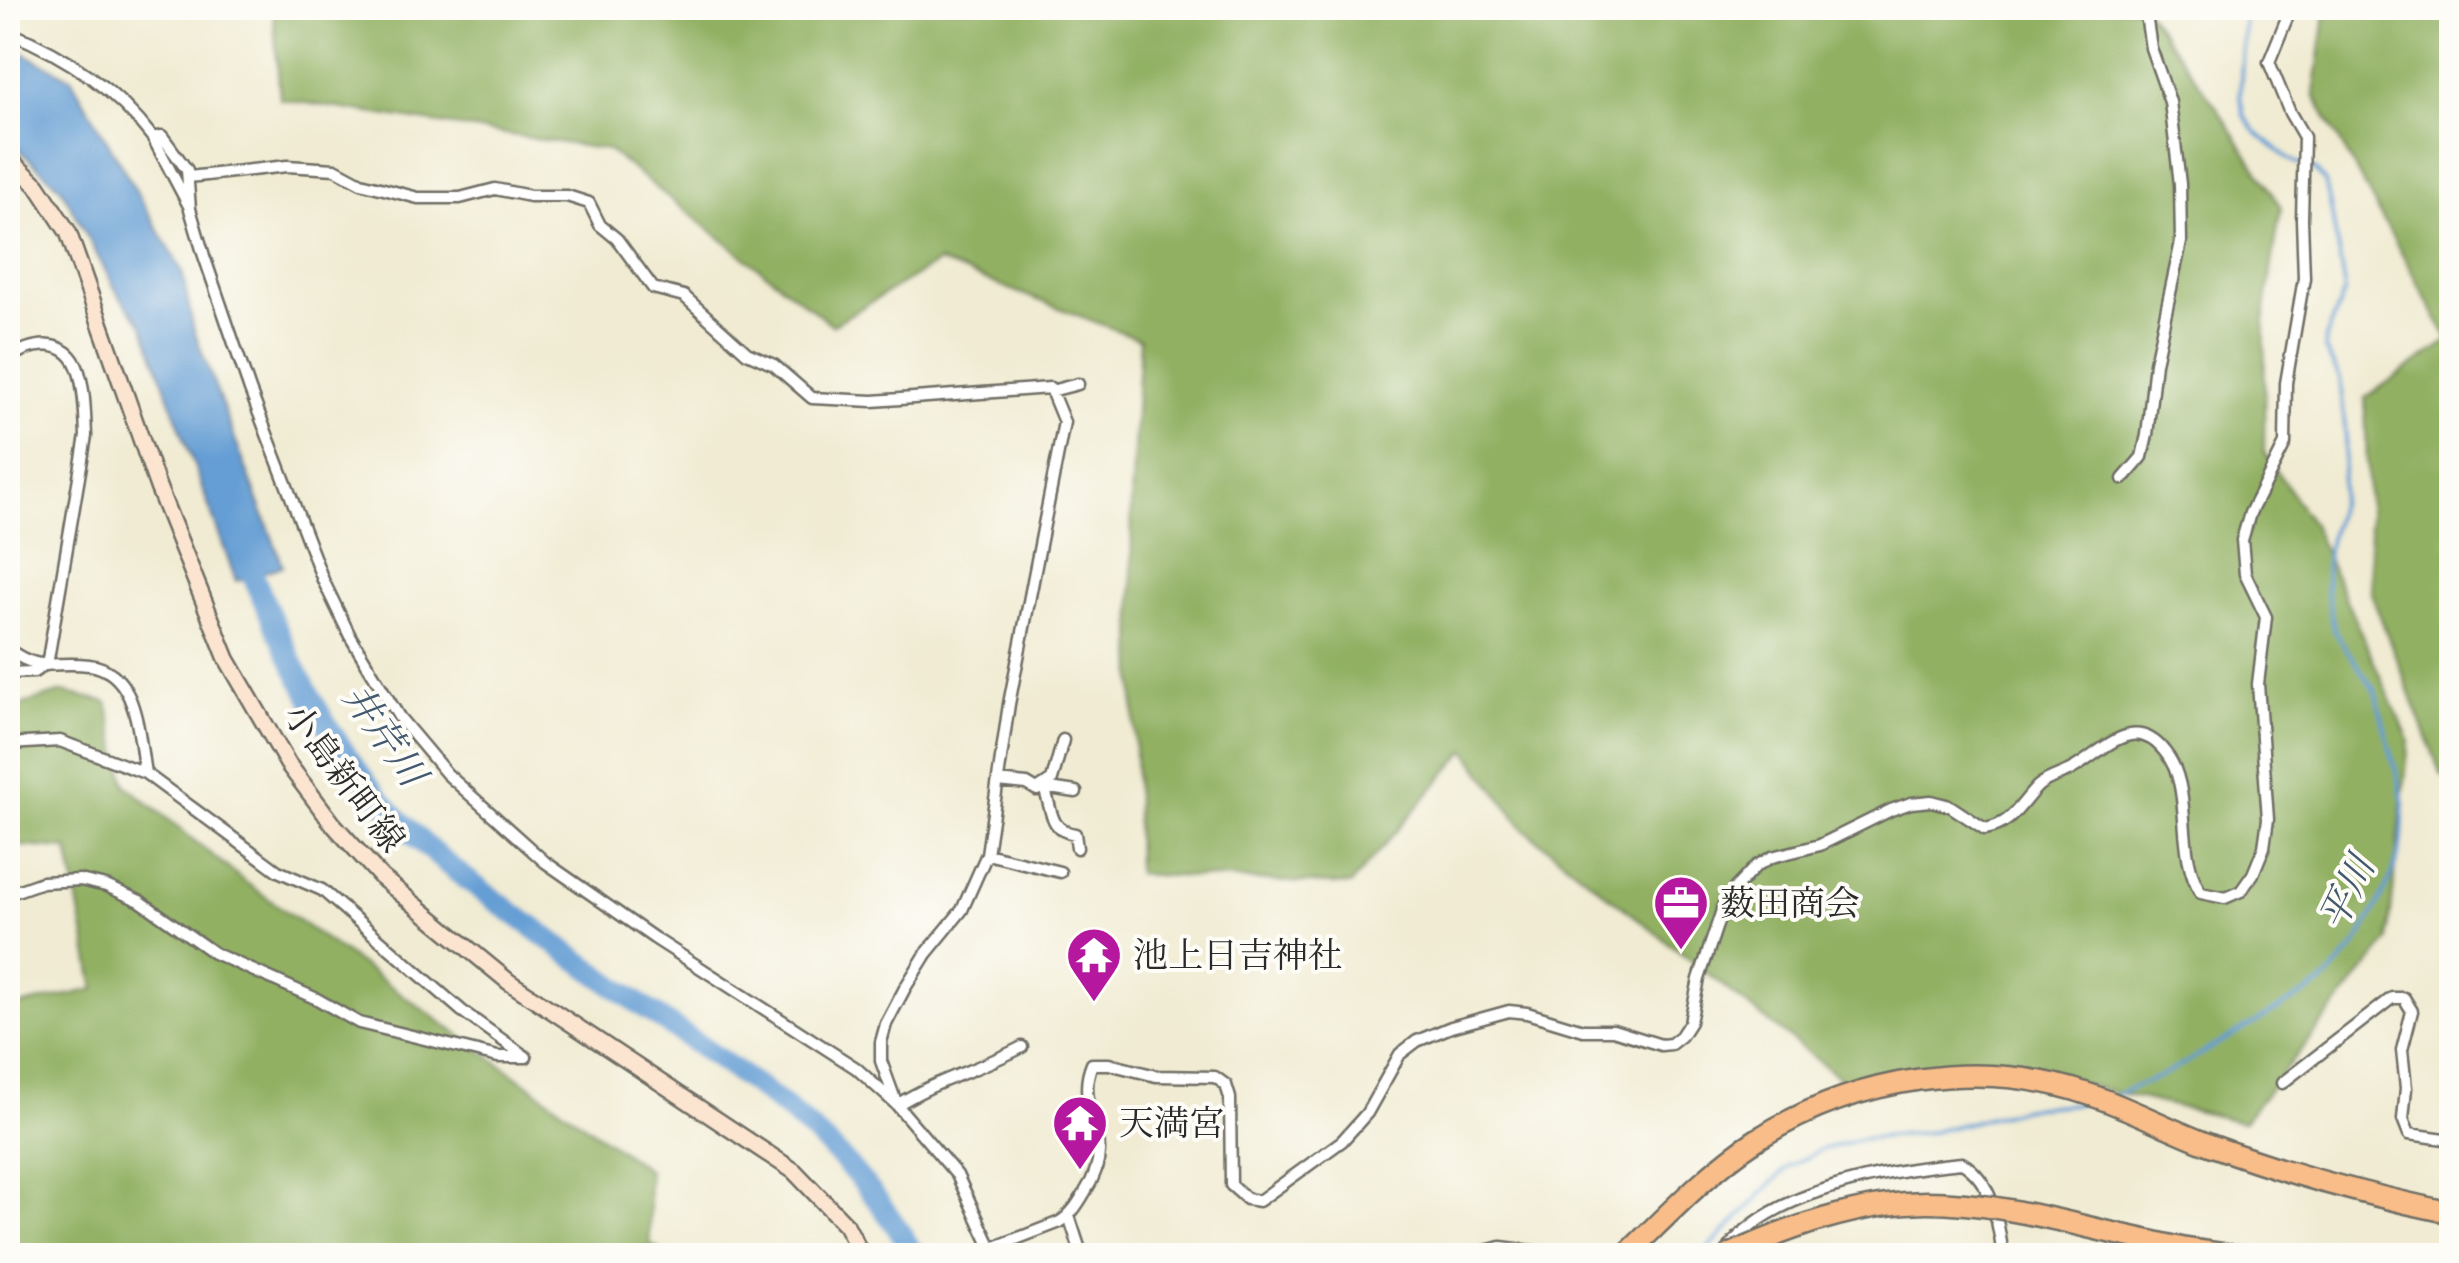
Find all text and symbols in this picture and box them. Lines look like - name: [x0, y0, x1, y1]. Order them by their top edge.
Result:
- water label: 井芹川: [333, 675, 437, 798]
- street label: 小島新町線: [275, 696, 413, 860]
- water label: 平川: [2310, 845, 2386, 937]
- office icon: 薮田商会: [1651, 873, 1711, 952]
- place label: 薮田商会: [1720, 883, 1860, 924]
- temple icon: 池上日吉神社: [1064, 925, 1124, 1004]
- place label: 池上日吉神社: [1133, 935, 1343, 976]
- temple icon: 天満宮: [1050, 1093, 1110, 1172]
- place label: 天満宮: [1119, 1103, 1224, 1144]

